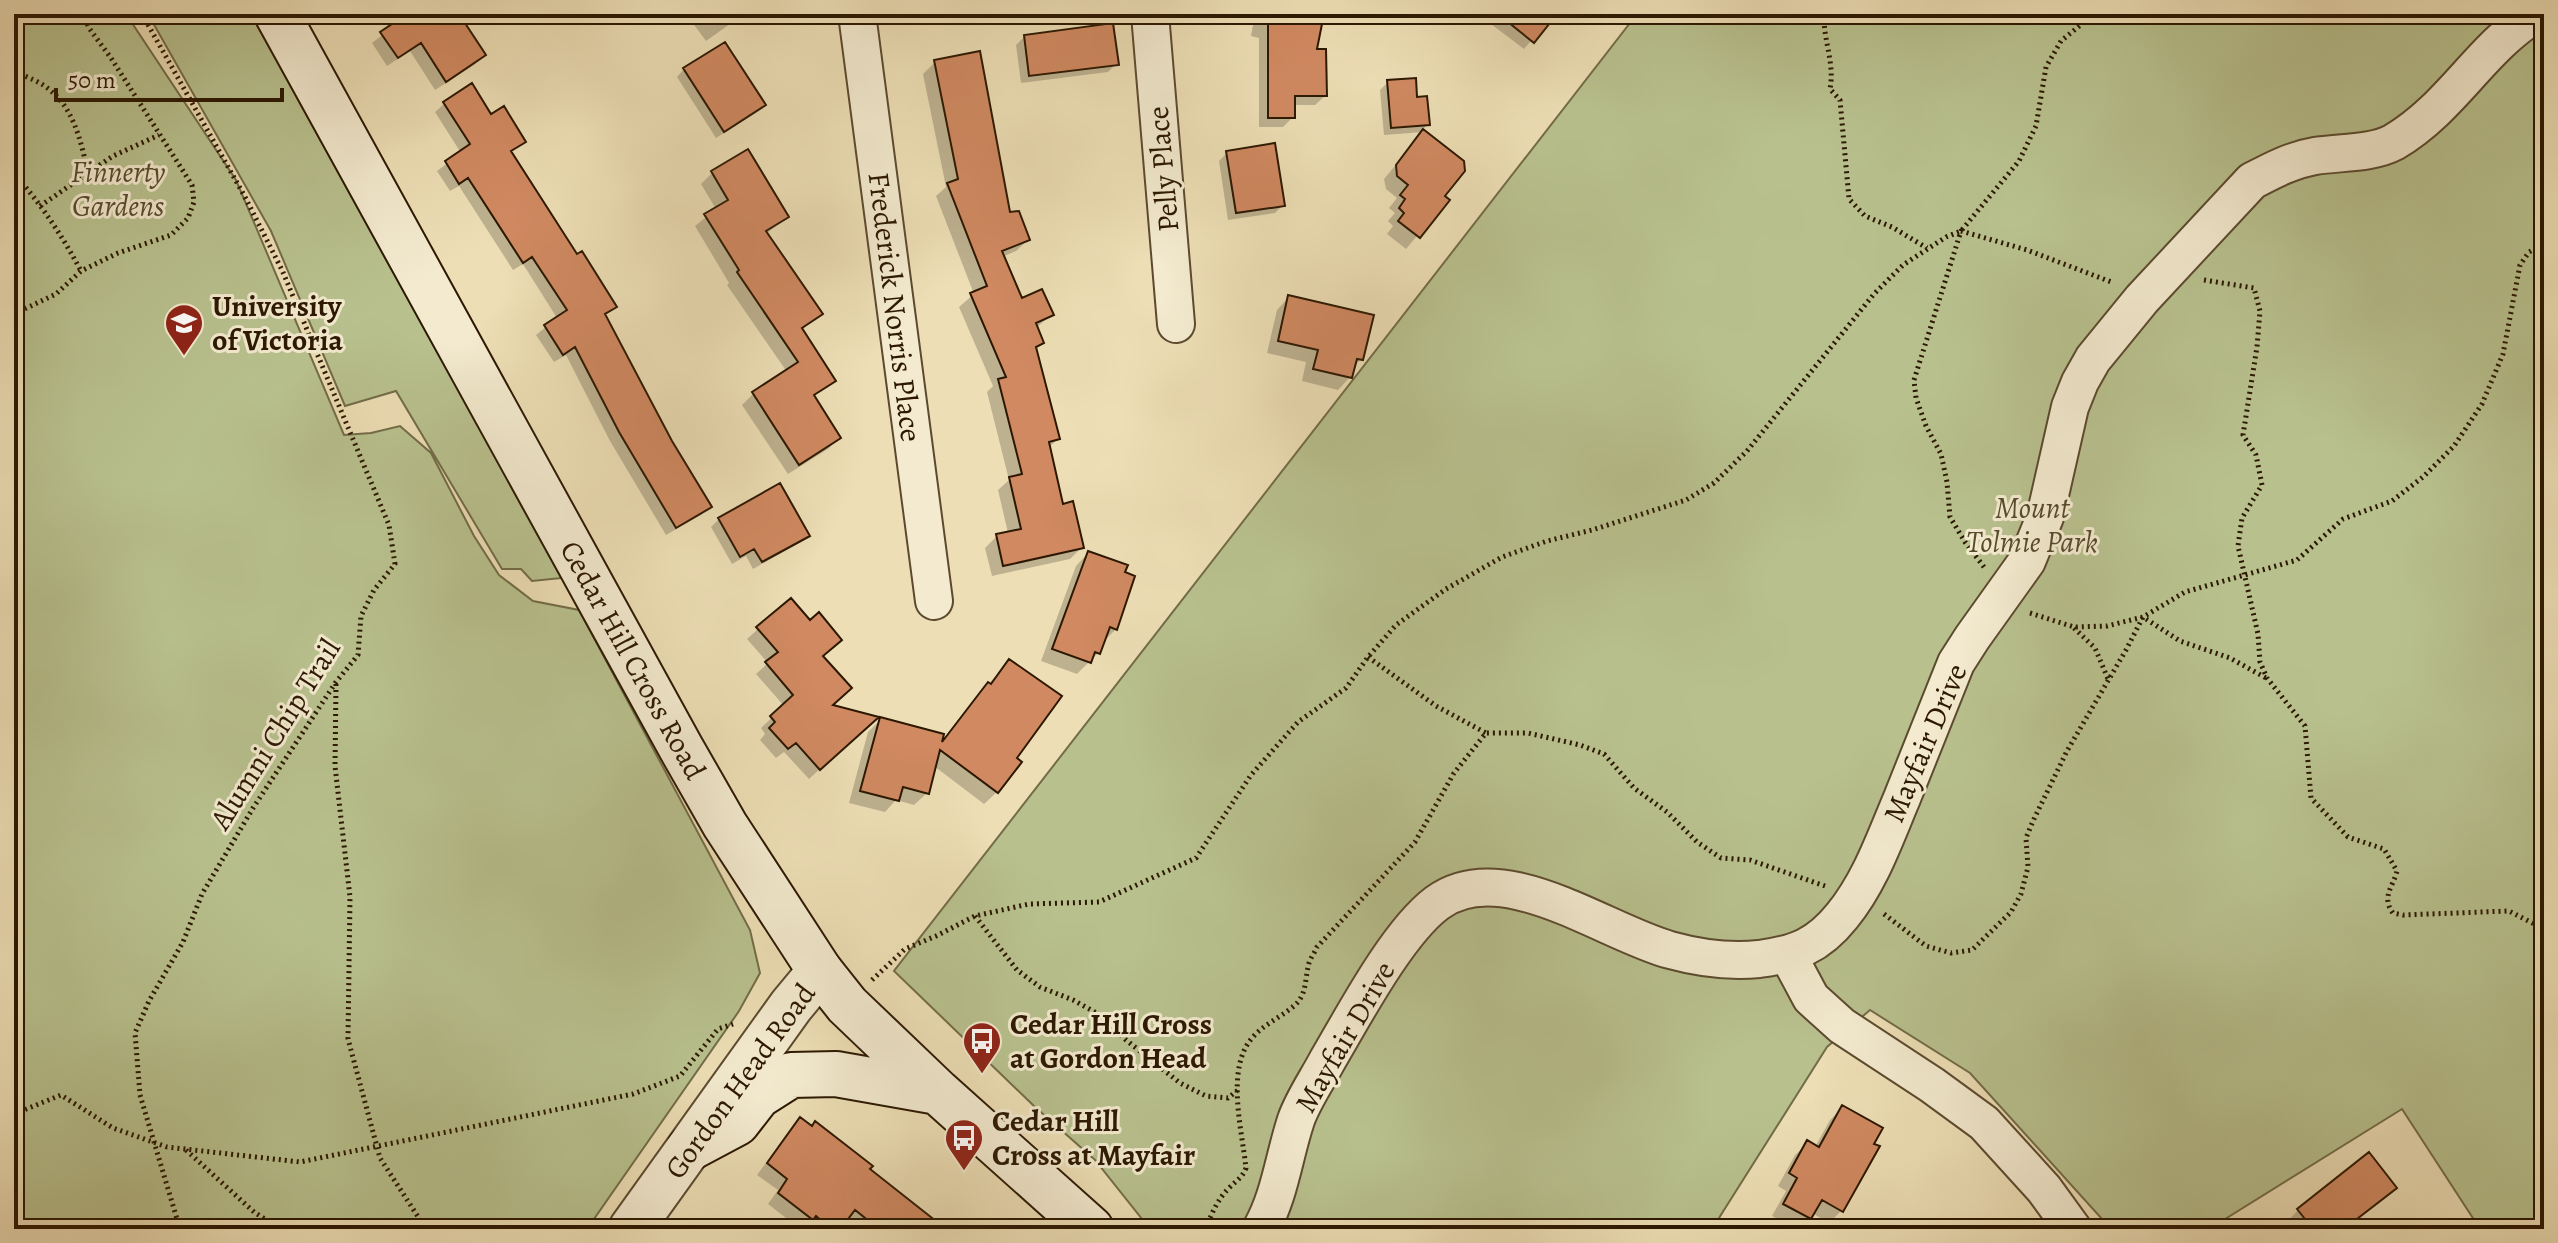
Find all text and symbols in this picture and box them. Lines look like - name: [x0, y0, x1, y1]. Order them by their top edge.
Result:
- scale bar: [56, 52, 282, 102]
- text: 50 m: [68, 64, 116, 96]
- street label: Pelly Place: [1138, 104, 1188, 234]
- park label: Finnerty Gardens: [71, 152, 165, 226]
- street label: Frederick Norris Place: [859, 170, 931, 444]
- place label: University of Victoria: [212, 286, 343, 360]
- school or university icon: University of Victoria: [163, 302, 205, 357]
- park label: Mount Tolmie Park: [1966, 488, 2098, 562]
- street label: Cedar Hill Cross Road: [551, 533, 716, 787]
- street label: Alumni Chip Trail: [200, 631, 350, 838]
- street label: Mayfair Drive: [1874, 658, 1976, 828]
- street label: Mayfair Drive: [1285, 954, 1405, 1120]
- street label: Gordon Head Road: [655, 974, 825, 1187]
- place label: Cedar Hill Cross at Gordon Head: [1010, 1004, 1212, 1078]
- bus stop icon: Cedar Hill Cross at Gordon Head: [961, 1020, 1003, 1075]
- place label: Cedar Hill Cross at Mayfair: [992, 1101, 1195, 1175]
- bus stop icon: Cedar Hill Cross at Mayfair: [943, 1117, 985, 1172]

